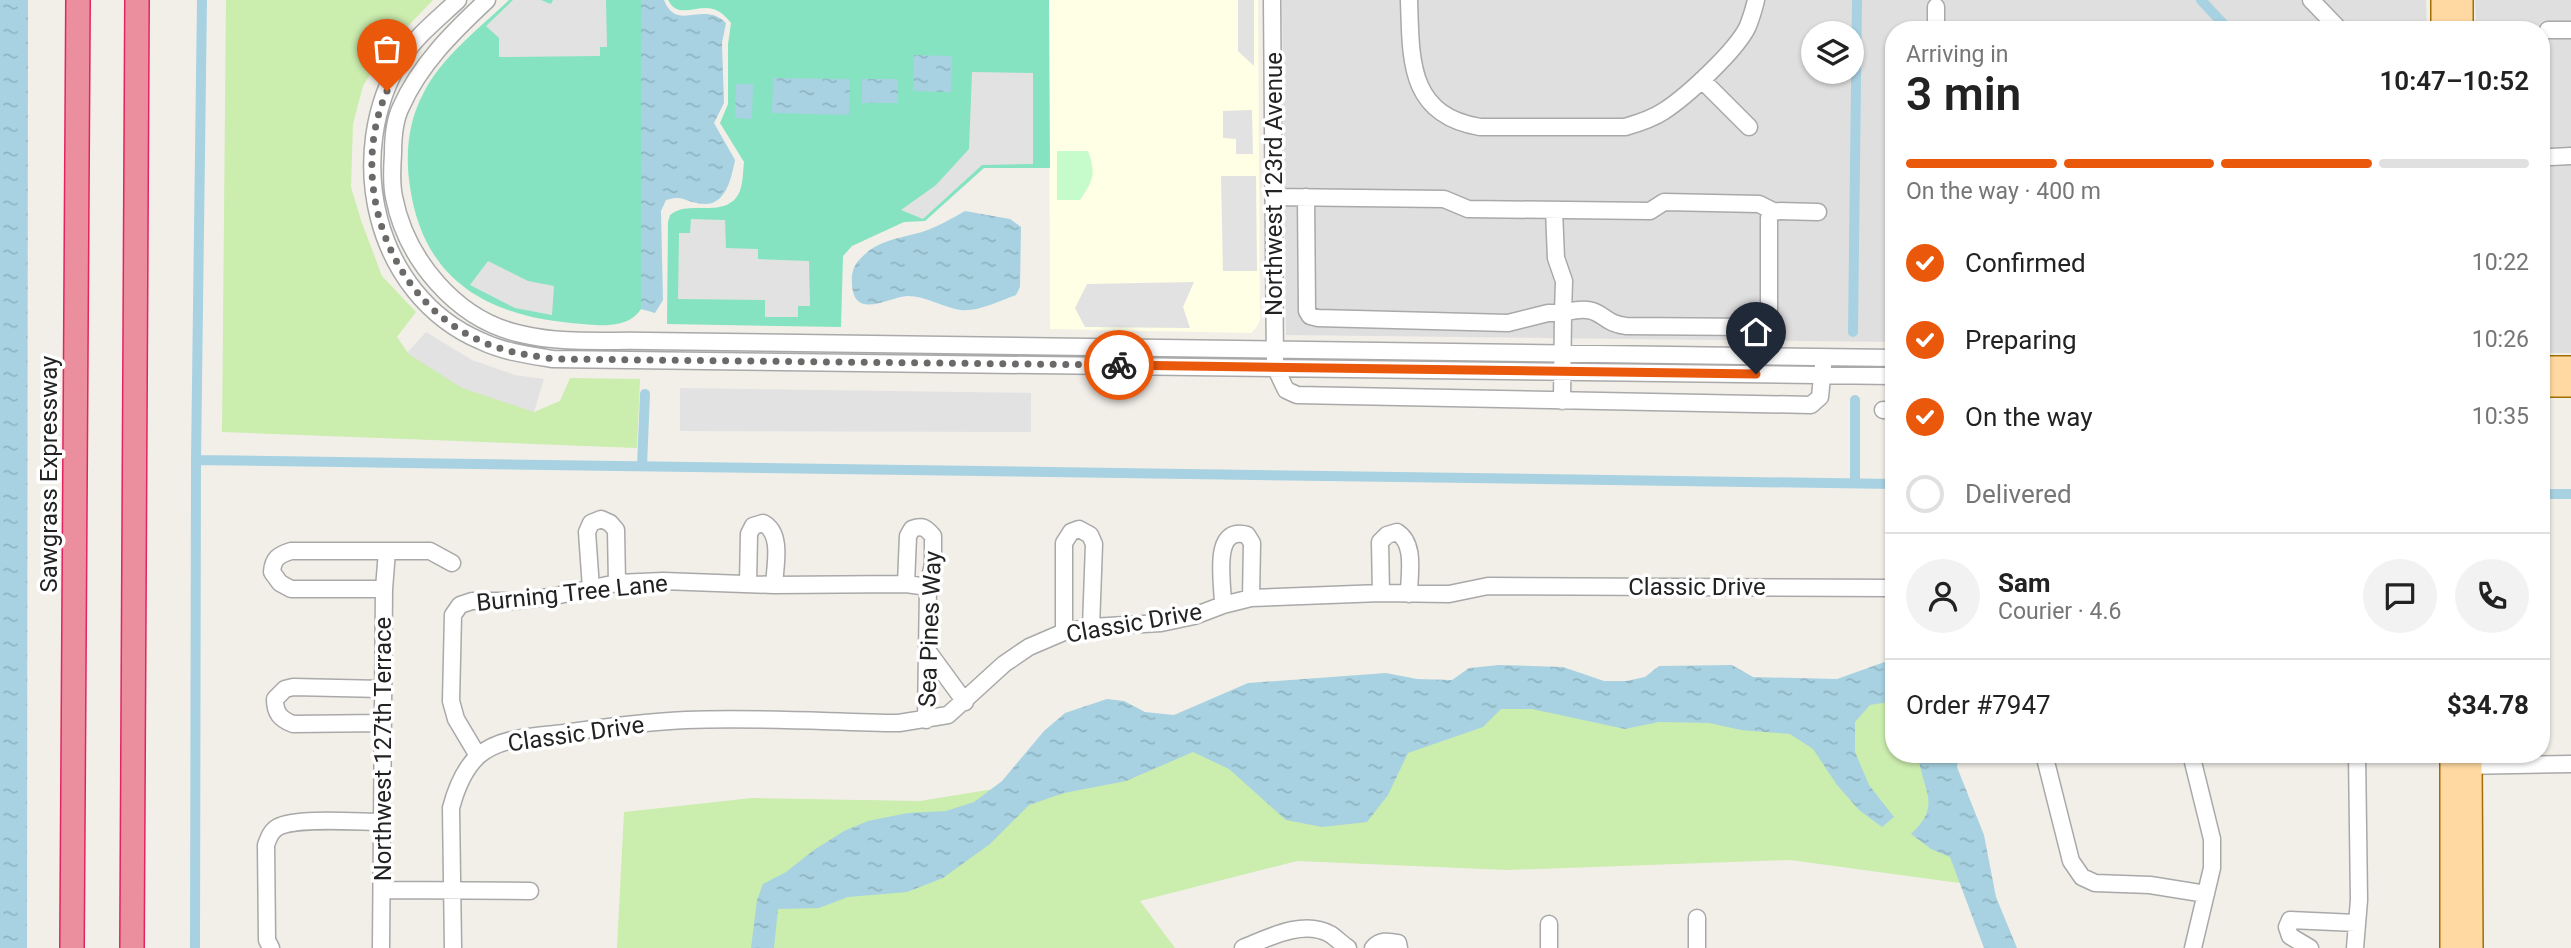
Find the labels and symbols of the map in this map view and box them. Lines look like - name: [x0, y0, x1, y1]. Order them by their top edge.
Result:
- pin: [357, 19, 417, 91]
- street label: Northwest 123rd Avenue: [1260, 52, 1288, 316]
- pin: [1726, 302, 1786, 374]
- courier: [1084, 330, 1154, 400]
- street label: Sawgrass Expressway: [35, 355, 63, 592]
- street label: Sea Pines Way: [913, 550, 947, 708]
- street label: Burning Tree Lane: [475, 569, 669, 617]
- street label: Classic Drive: [1628, 573, 1766, 601]
- street label: Classic Drive: [1064, 597, 1204, 649]
- street label: Northwest 127th Terrace: [369, 617, 397, 881]
- street label: Classic Drive: [506, 711, 646, 757]

